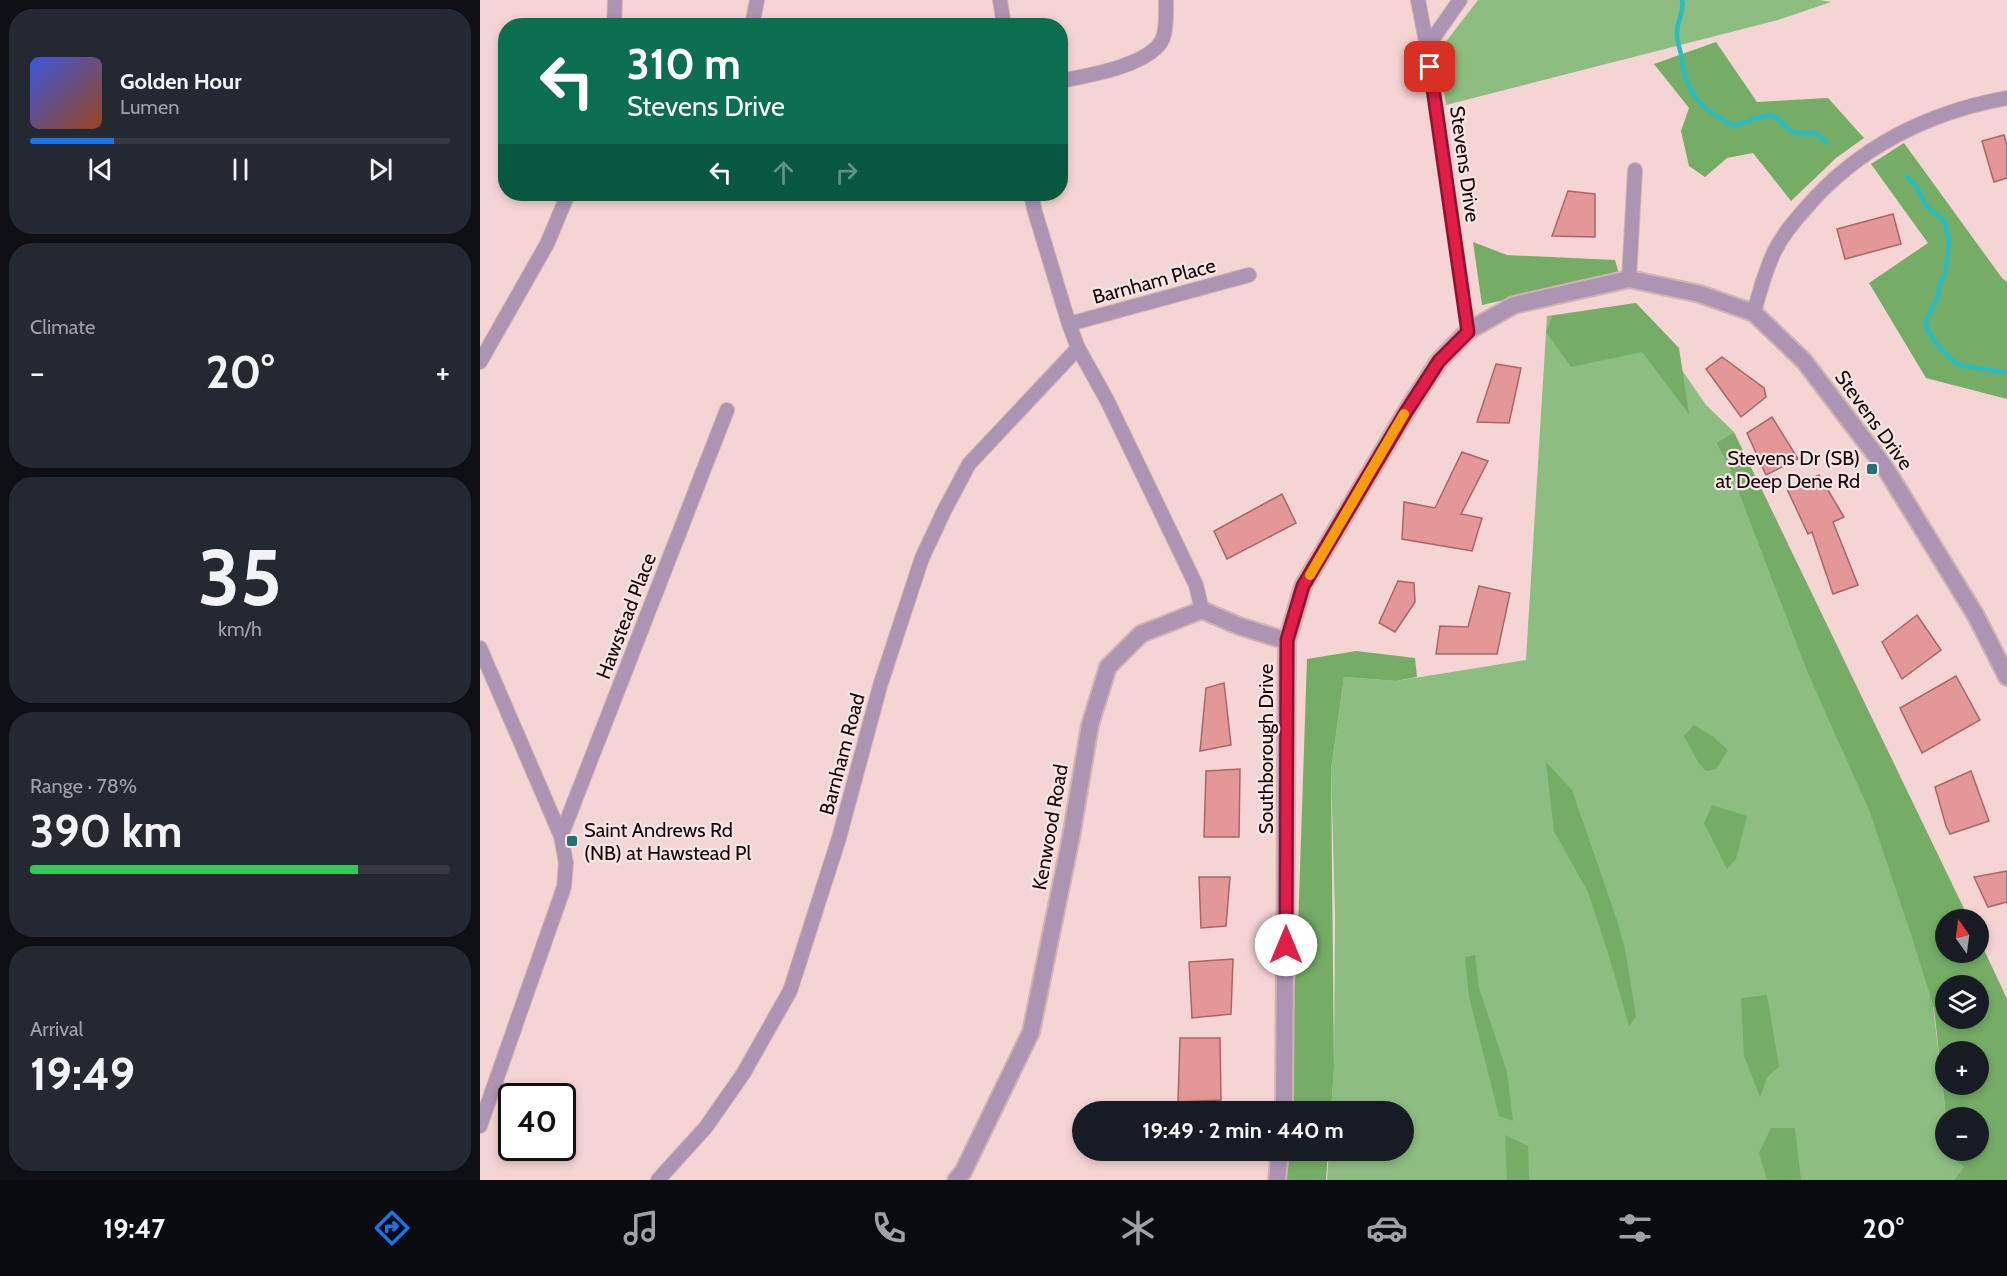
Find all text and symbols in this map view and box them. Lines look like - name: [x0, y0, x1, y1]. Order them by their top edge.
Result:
- text: 310 m: [627, 38, 741, 90]
- pin: [1404, 41, 1455, 92]
- icon: left: [528, 42, 606, 120]
- icon: arrive: [1413, 50, 1446, 83]
- text: Golden Hour: [120, 68, 241, 95]
- text: Stevens Drive: [627, 90, 785, 123]
- text: Lumen: [120, 95, 179, 119]
- street label: Stevens Drive: [1445, 104, 1485, 224]
- icon: previous: [84, 153, 117, 186]
- icon: pause: [224, 153, 257, 186]
- icon: next: [364, 153, 397, 186]
- icon: left: [704, 156, 737, 189]
- icon: ahead: [767, 156, 800, 189]
- icon: right: [830, 156, 863, 189]
- street label: Barnham Place: [1090, 253, 1218, 309]
- text: Climate: [30, 315, 95, 339]
- text: 20°: [206, 345, 274, 399]
- text: −: [30, 352, 45, 392]
- text: +: [435, 352, 450, 392]
- street label: Stevens Drive: [1830, 366, 1918, 474]
- place label: Stevens Dr (SB) at Deep Dene Rd: [1715, 446, 1860, 493]
- marker: Stevens Dr (SB) at Deep Dene Rd: [1865, 462, 1879, 476]
- text: 35: [198, 530, 282, 625]
- street label: Hawstead Place: [591, 550, 661, 682]
- text: km/h: [218, 617, 262, 641]
- street label: Southborough Drive: [1254, 664, 1278, 834]
- street label: Barnham Road: [814, 691, 870, 817]
- street label: Kenwood Road: [1027, 762, 1073, 892]
- text: Range · 78%: [30, 774, 137, 798]
- text: 390 km: [30, 804, 182, 858]
- place label: Saint Andrews Rd (NB) at Hawstead Pl: [584, 818, 751, 865]
- marker: Saint Andrews Rd (NB) at Hawstead Pl: [565, 834, 579, 848]
- north arrow: [1935, 909, 1989, 963]
- map controls: [1935, 909, 1989, 1161]
- position arrow: [1254, 913, 1318, 977]
- button: layers: [1935, 975, 1989, 1029]
- text: Arrival: [30, 1017, 83, 1041]
- button: +: [1935, 1041, 1989, 1095]
- text: 19:49: [30, 1047, 135, 1101]
- speed limit sign: 40: [498, 1083, 576, 1161]
- button: −: [1935, 1107, 1989, 1161]
- text: 19:49 · 2 min · 440 m: [1142, 1117, 1344, 1144]
- icon: directions: [371, 1207, 413, 1249]
- icon: music: [620, 1207, 662, 1249]
- icon: phone: [868, 1207, 910, 1249]
- icon: climate: [1117, 1207, 1159, 1249]
- icon: car: [1366, 1207, 1408, 1249]
- icon: filters: [1614, 1207, 1656, 1249]
- text: 19:47: [103, 1212, 165, 1245]
- text: 20°: [1863, 1212, 1904, 1245]

